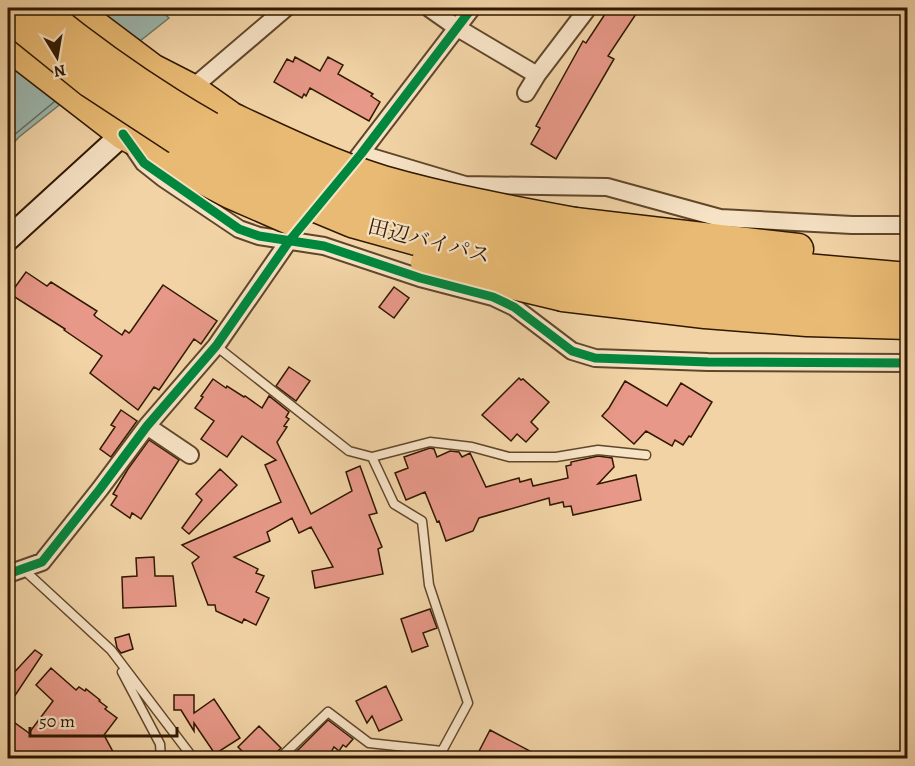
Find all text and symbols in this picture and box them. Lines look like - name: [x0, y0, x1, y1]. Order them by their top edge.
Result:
- north arrow: [27, 27, 87, 87]
- text: N: [52, 59, 67, 83]
- street label: 田辺バイパス: [365, 212, 493, 270]
- scale bar: [30, 700, 177, 738]
- text: 50 m: [39, 709, 75, 733]

